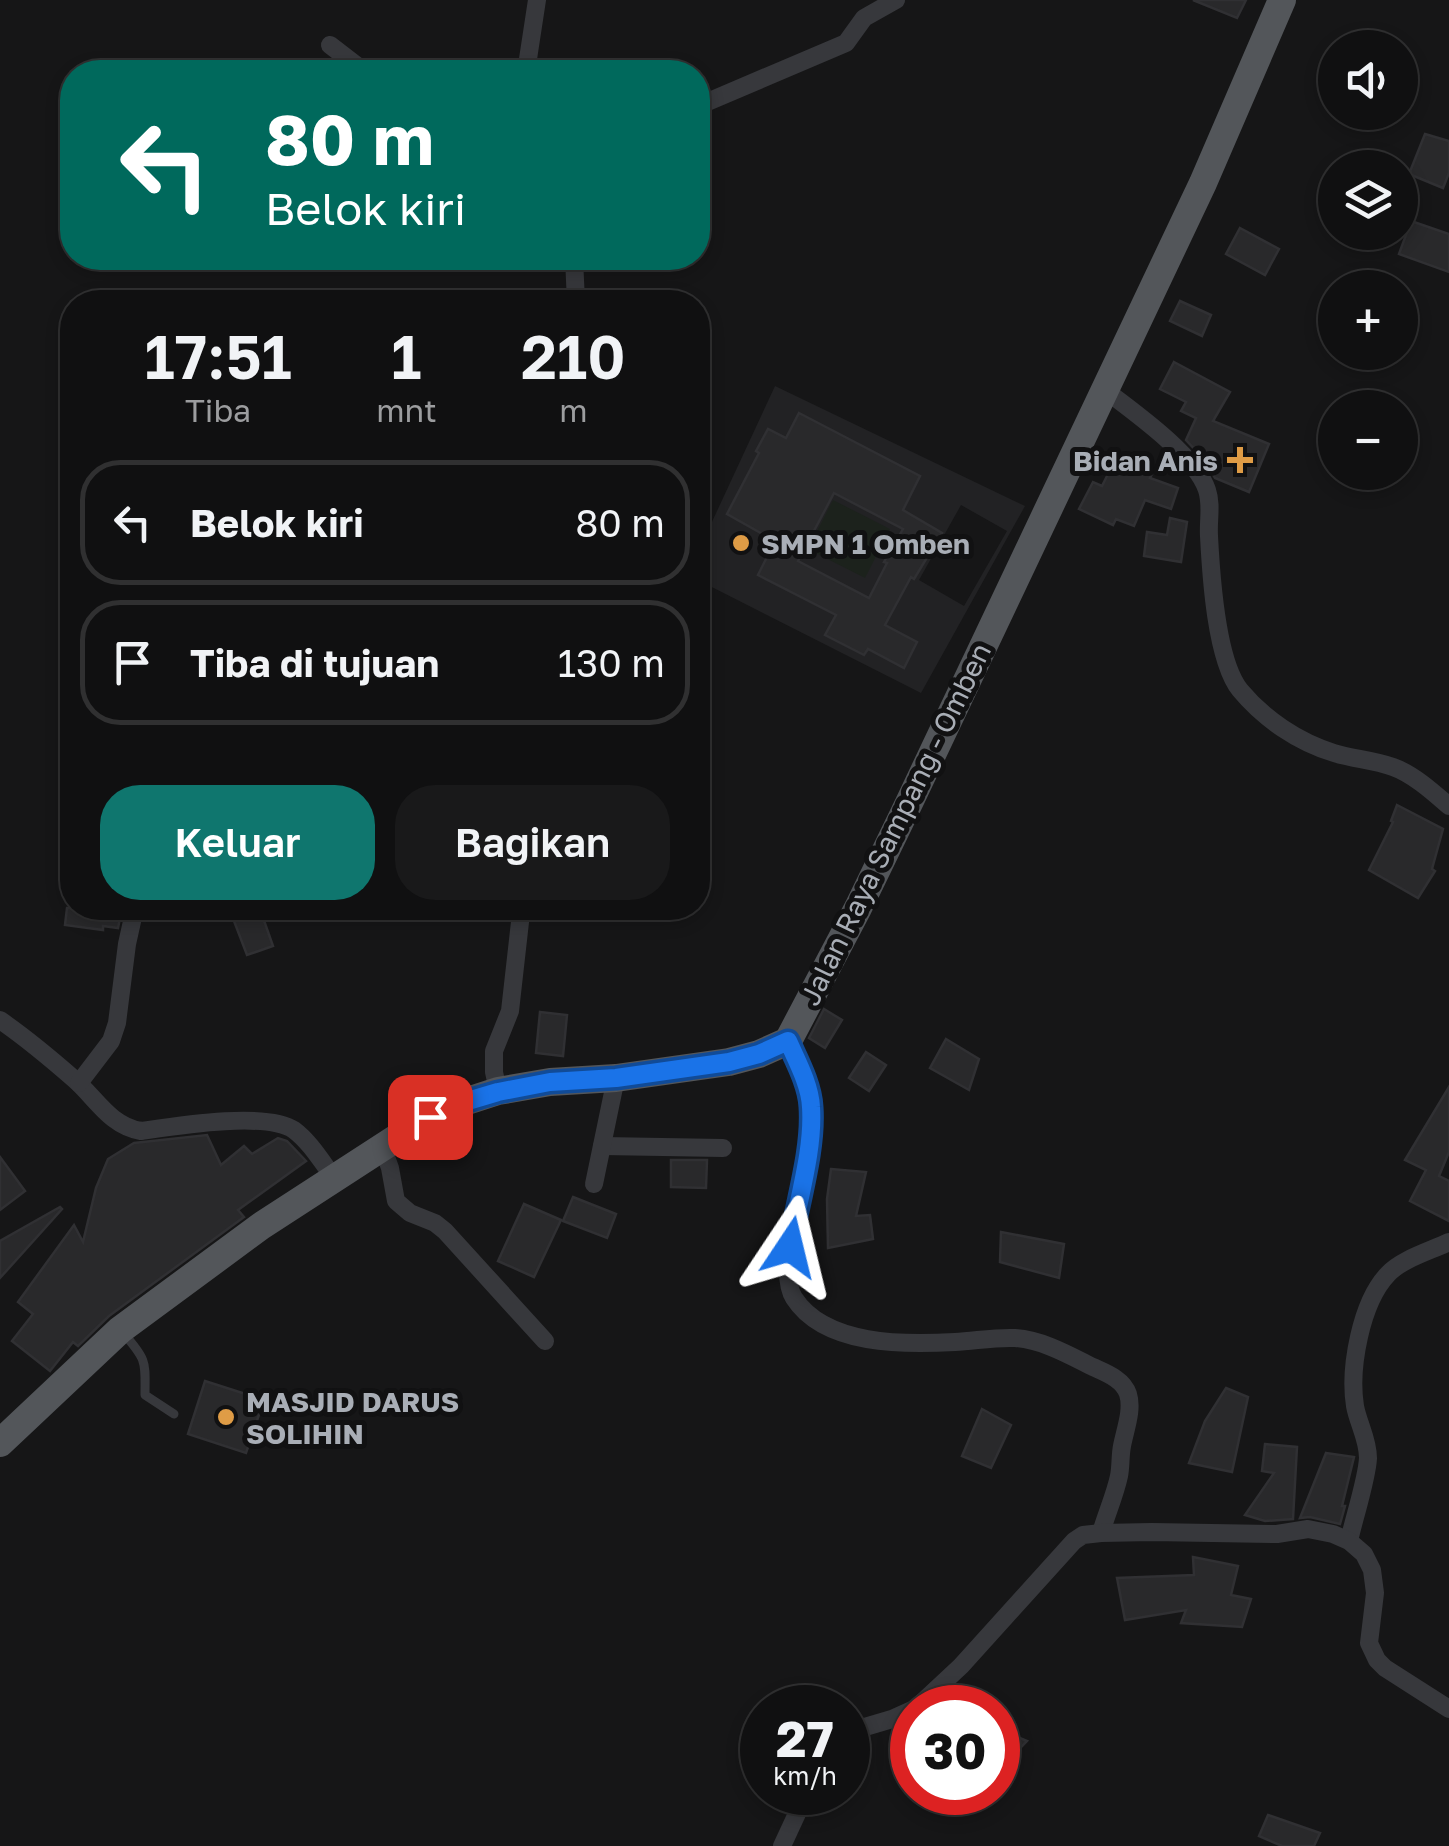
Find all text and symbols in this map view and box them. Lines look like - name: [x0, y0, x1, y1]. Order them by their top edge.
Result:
- map controls: [1318, 30, 1418, 490]
- button: sound: [1318, 30, 1418, 130]
- text: 80 m: [265, 96, 434, 180]
- icon: left: [100, 100, 230, 230]
- button: layers: [1318, 150, 1418, 250]
- text: Belok kiri: [265, 181, 466, 235]
- button: +: [1318, 270, 1418, 370]
- text: 17:51: [144, 320, 292, 392]
- text: 1: [391, 320, 422, 392]
- text: 210: [521, 320, 626, 392]
- button: −: [1318, 390, 1418, 490]
- text: Tiba: [185, 391, 251, 429]
- text: mnt: [376, 391, 437, 429]
- text: m: [559, 391, 588, 429]
- place label: Bidan Anis: [1073, 444, 1218, 477]
- marker: Bidan Anis: [1227, 447, 1253, 473]
- icon: left: [105, 495, 160, 550]
- text: Belok kiri: [190, 500, 364, 545]
- text: 80 m: [575, 500, 665, 545]
- place label: SMPN 1 Omben: [761, 527, 970, 560]
- marker: SMPN 1 Omben: [730, 532, 752, 554]
- icon: arrive: [105, 635, 160, 690]
- street label: Jalan Raya Sampang - Omben: [793, 638, 997, 1010]
- text: Tiba di tujuan: [190, 640, 439, 685]
- text: 130 m: [558, 640, 665, 685]
- button: Keluar: [100, 785, 375, 900]
- button: Bagikan: [395, 785, 670, 900]
- pin: [388, 1075, 473, 1160]
- icon: arrive: [403, 1090, 458, 1145]
- position arrow: [738, 1195, 842, 1299]
- place label: MASJID DARUS SOLIHIN: [246, 1385, 459, 1450]
- marker: MASJID DARUS SOLIHIN: [215, 1406, 237, 1428]
- speed limit sign: 30: [890, 1685, 1020, 1815]
- text: 27: [776, 1708, 834, 1768]
- text: km/h: [773, 1760, 837, 1791]

